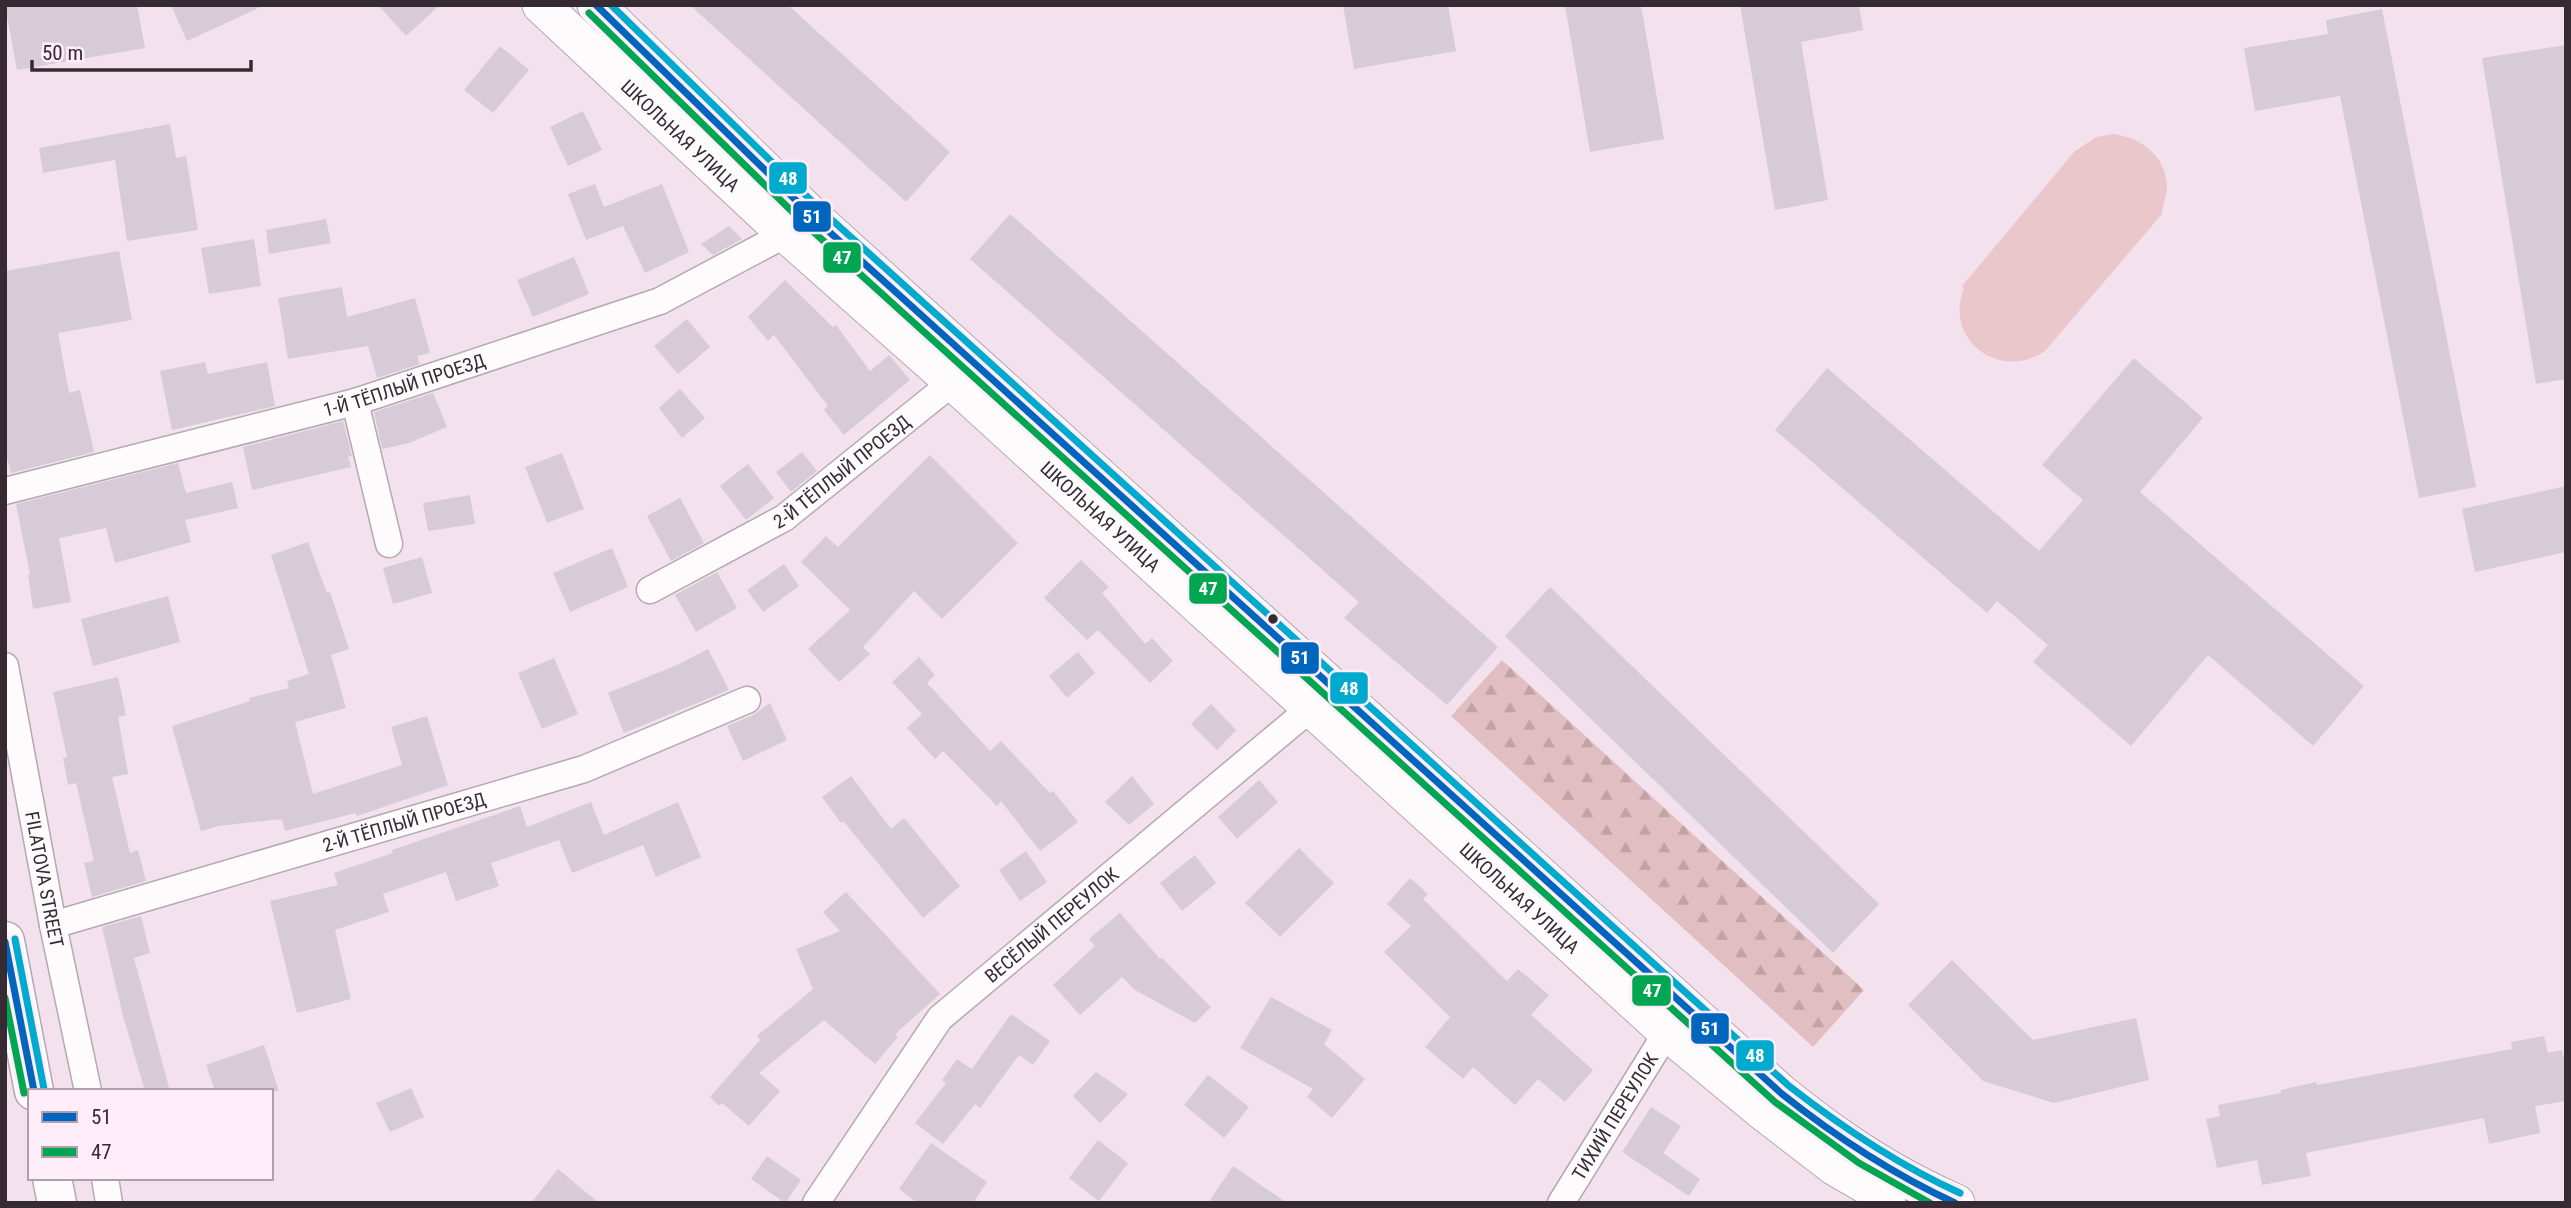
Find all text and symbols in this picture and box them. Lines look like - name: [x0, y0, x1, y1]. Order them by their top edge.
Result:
- scale bar: [32, 28, 250, 72]
- text: 50 m: [42, 41, 83, 65]
- street label: ШКОЛЬНАЯ УЛИЦА: [616, 74, 745, 196]
- line badge: 48: [768, 161, 808, 195]
- text: 48: [778, 167, 798, 190]
- line badge: 51: [792, 200, 832, 233]
- text: 51: [802, 205, 822, 228]
- line badge: 47: [822, 241, 862, 274]
- text: 47: [832, 246, 852, 269]
- street label: 1-Й ТЁПЛЫЙ ПРОЕЗД: [321, 348, 488, 421]
- street label: 2-Й ТЁПЛЫЙ ПРОЕЗД: [769, 410, 915, 533]
- street label: ШКОЛЬНАЯ УЛИЦА: [1036, 456, 1165, 577]
- line badge: 47: [1188, 572, 1228, 605]
- text: 47: [1198, 577, 1218, 600]
- unlabelled marker: [1266, 612, 1280, 626]
- line badge: 51: [1280, 641, 1320, 675]
- text: 51: [1290, 646, 1310, 669]
- line badge: 48: [1329, 671, 1369, 705]
- text: 48: [1339, 677, 1359, 700]
- street label: 2-Й ТЁПЛЫЙ ПРОЕЗД: [320, 787, 488, 857]
- street label: FILATOVA STREET: [21, 809, 69, 950]
- street label: ШКОЛЬНАЯ УЛИЦА: [1455, 838, 1584, 958]
- street label: ВЕСЁЛЫЙ ПЕРЕУЛОК: [980, 862, 1123, 987]
- line badge: 47: [1631, 974, 1672, 1007]
- text: 47: [1642, 979, 1662, 1002]
- line badge: 51: [1690, 1012, 1730, 1045]
- text: 51: [1700, 1017, 1720, 1040]
- line badge: 48: [1735, 1039, 1775, 1072]
- text: 48: [1745, 1044, 1765, 1067]
- street label: ТИХИЙ ПЕРЕУЛОК: [1567, 1048, 1663, 1184]
- legend: [28, 1089, 273, 1180]
- text: 51: [91, 1105, 112, 1129]
- text: 47: [91, 1140, 112, 1164]

